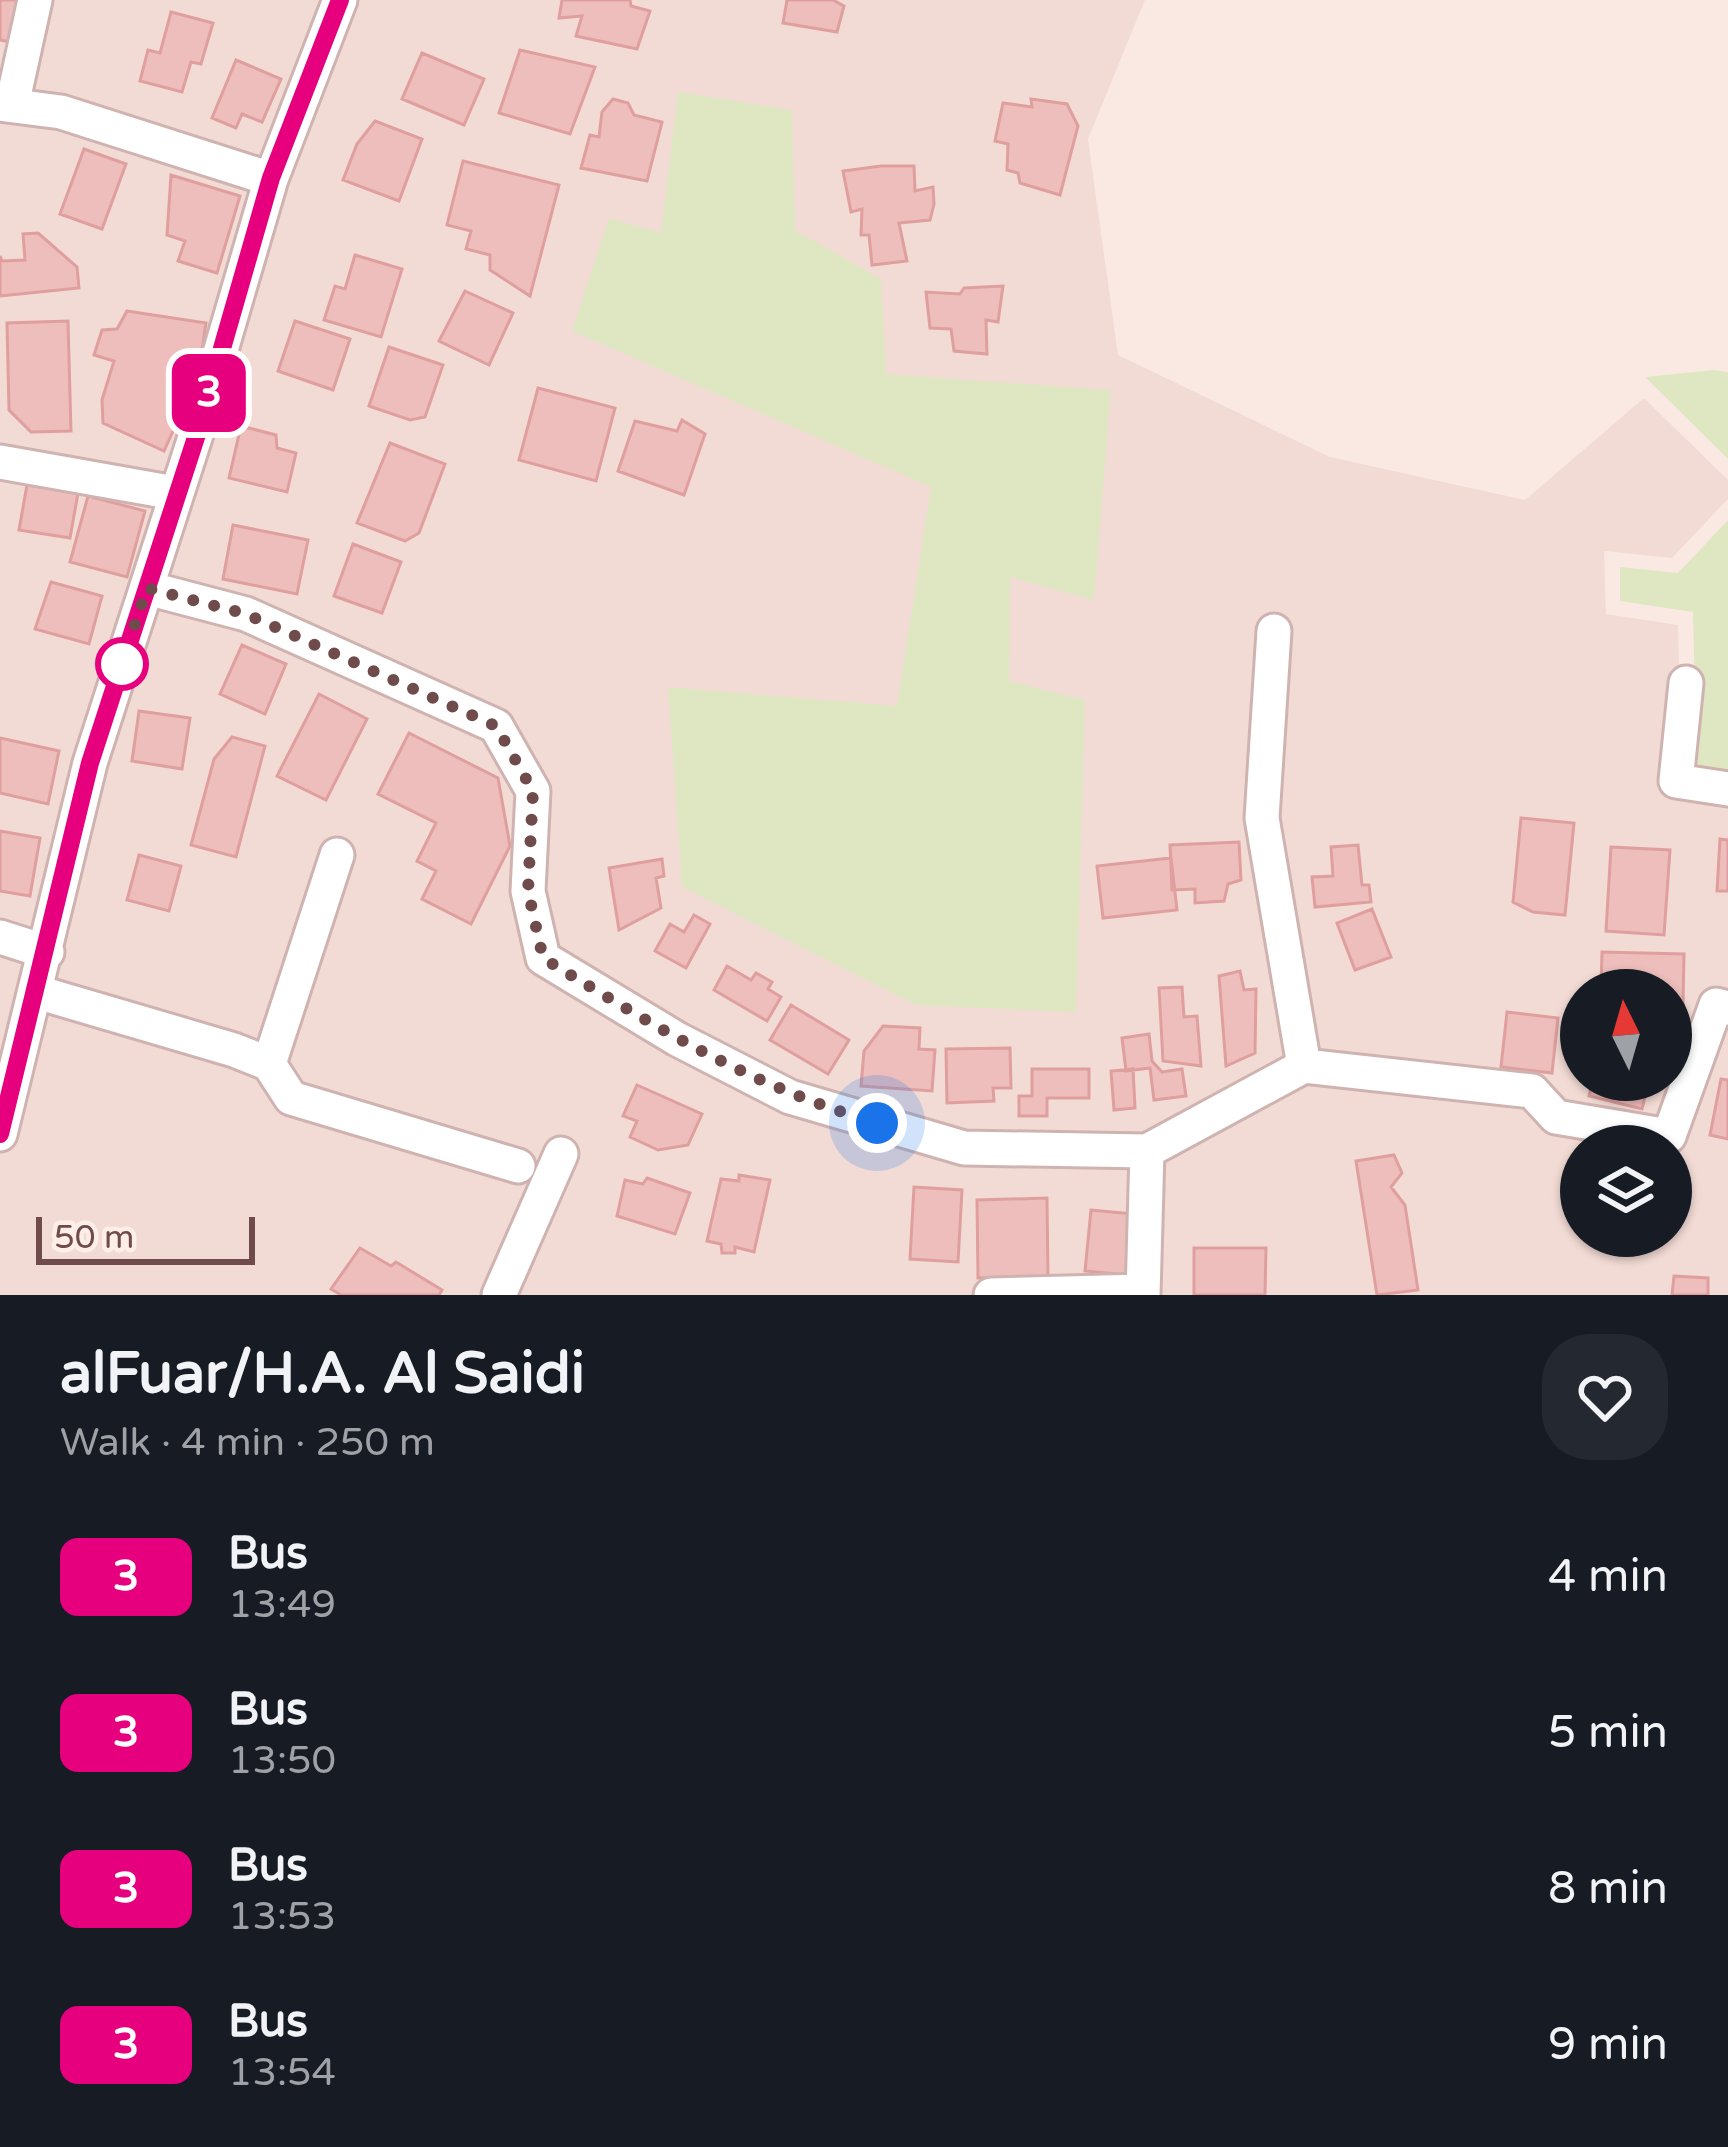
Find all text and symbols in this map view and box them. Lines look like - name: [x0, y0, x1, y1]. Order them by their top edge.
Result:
- line badge: 3: [170, 354, 248, 432]
- text: 3: [196, 367, 222, 418]
- unlabelled marker: [97, 639, 147, 689]
- north arrow: [1560, 969, 1692, 1101]
- map controls: [1560, 969, 1692, 1257]
- your location: [847, 1093, 907, 1153]
- button: layers: [1560, 1125, 1692, 1257]
- scale bar: [36, 1211, 255, 1264]
- text: 50 m: [54, 1218, 134, 1257]
- button: heart: [1542, 1334, 1668, 1460]
- text: alFuar/H.A. Al Saidi: [60, 1340, 585, 1408]
- text: Walk · 4 min · 250 m: [60, 1419, 435, 1466]
- text: Bus: [228, 1527, 308, 1581]
- text: 4 min: [1548, 1550, 1668, 1604]
- text: 3: [113, 1551, 139, 1602]
- text: 13:49: [228, 1581, 336, 1628]
- text: Bus: [228, 1683, 308, 1737]
- text: 5 min: [1548, 1706, 1668, 1760]
- text: 3: [113, 1707, 139, 1758]
- text: 13:50: [228, 1737, 336, 1784]
- text: Bus: [228, 1839, 308, 1893]
- text: 8 min: [1548, 1862, 1668, 1916]
- text: 3: [113, 1863, 139, 1914]
- text: 13:53: [228, 1893, 336, 1940]
- text: Bus: [228, 1995, 308, 2049]
- text: 9 min: [1548, 2018, 1668, 2072]
- text: 3: [113, 2019, 139, 2070]
- text: 13:54: [228, 2049, 336, 2096]

